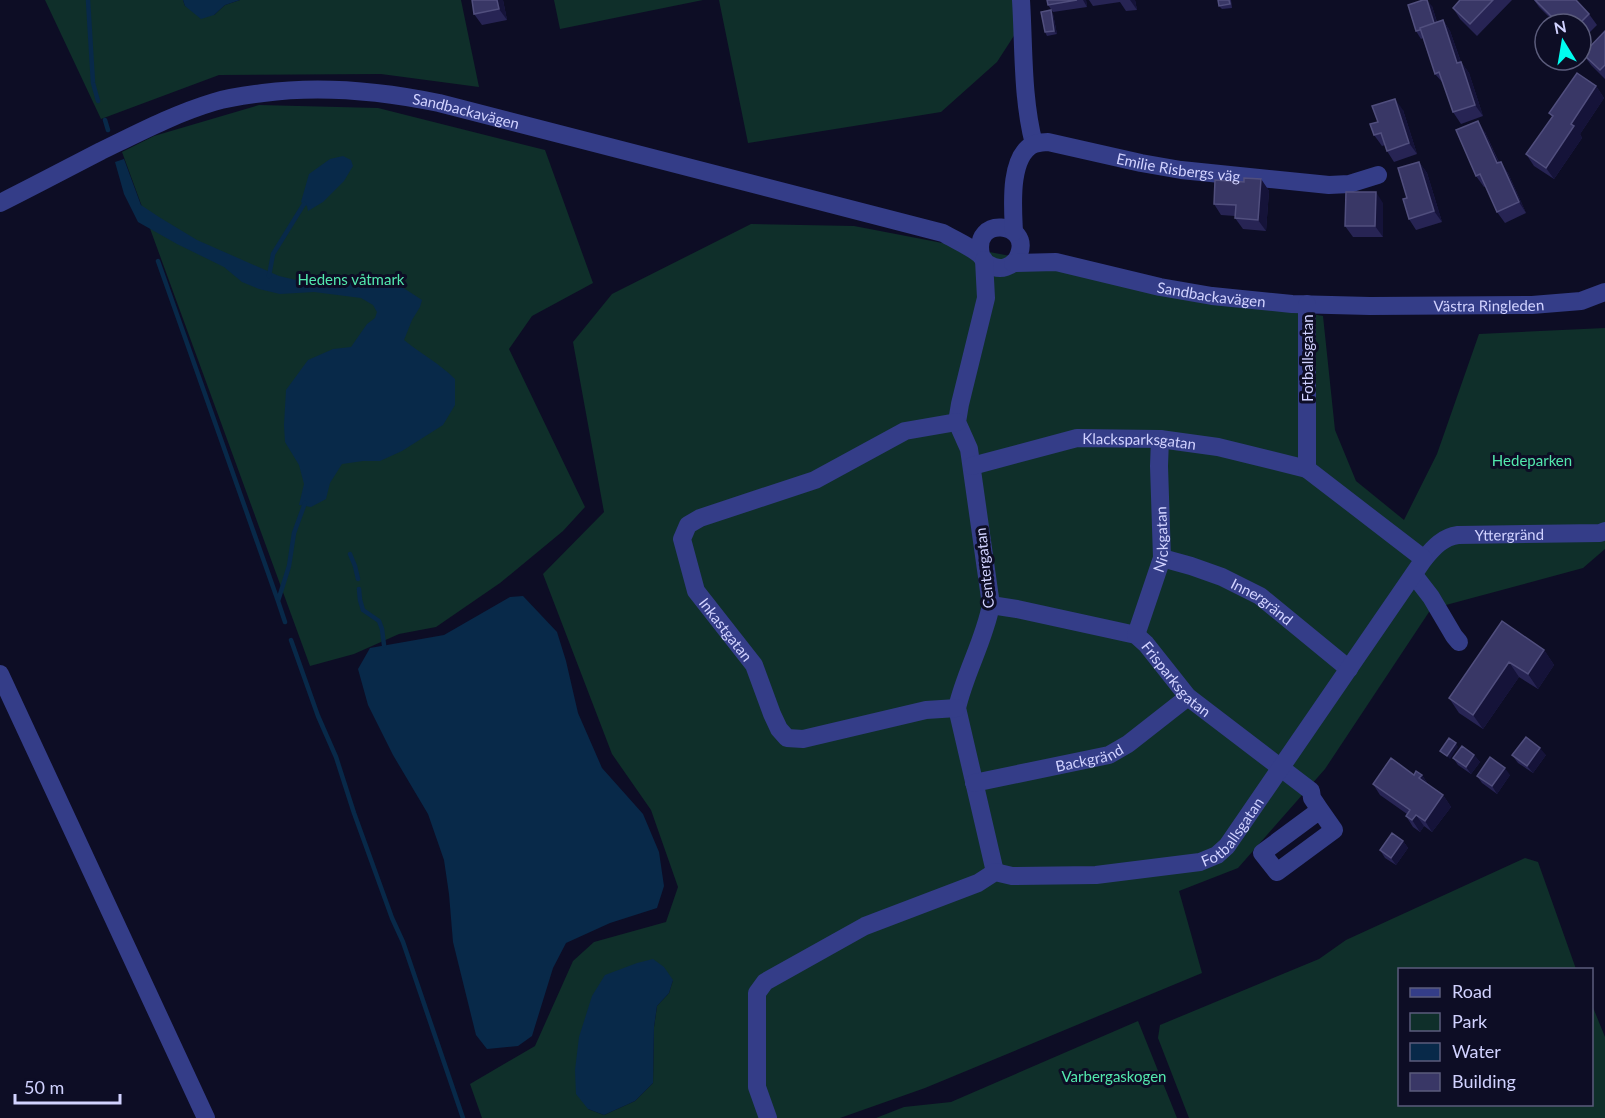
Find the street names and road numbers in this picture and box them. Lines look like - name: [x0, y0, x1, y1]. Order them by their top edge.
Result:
- street label: Sandbackavägen: [411, 89, 521, 132]
- street label: Emilie Risbergs väg: [1115, 149, 1241, 185]
- street label: Sandbackavägen: [1156, 278, 1267, 310]
- street label: Västra Ringleden: [1434, 295, 1545, 315]
- street label: Fotballsgatan: [1298, 314, 1316, 402]
- street label: Klacksparksgatan: [1082, 429, 1197, 453]
- street label: Nickgatan: [1149, 506, 1171, 574]
- street label: Yttergränd: [1474, 525, 1544, 544]
- street label: Centergatan: [971, 527, 997, 609]
- street label: Innergränd: [1228, 574, 1297, 628]
- street label: Inkastgatan: [696, 594, 756, 665]
- street label: Frisparksgatan: [1138, 637, 1214, 720]
- street label: Backgränd: [1054, 740, 1126, 775]
- street label: Fotballsgatan: [1198, 794, 1267, 870]

